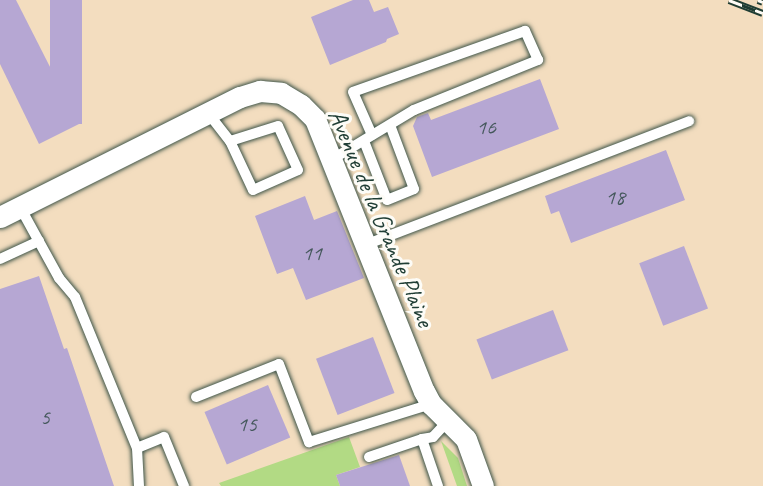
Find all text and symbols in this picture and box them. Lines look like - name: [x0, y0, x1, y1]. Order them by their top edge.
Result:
- street label: Avenue de la Grande Plaine: [321, 103, 441, 333]
- house number: 16: [476, 115, 496, 141]
- house number: 18: [605, 185, 625, 211]
- house number: 11: [302, 241, 322, 267]
- house number: 5: [40, 405, 50, 431]
- house number: 15: [237, 412, 257, 438]

